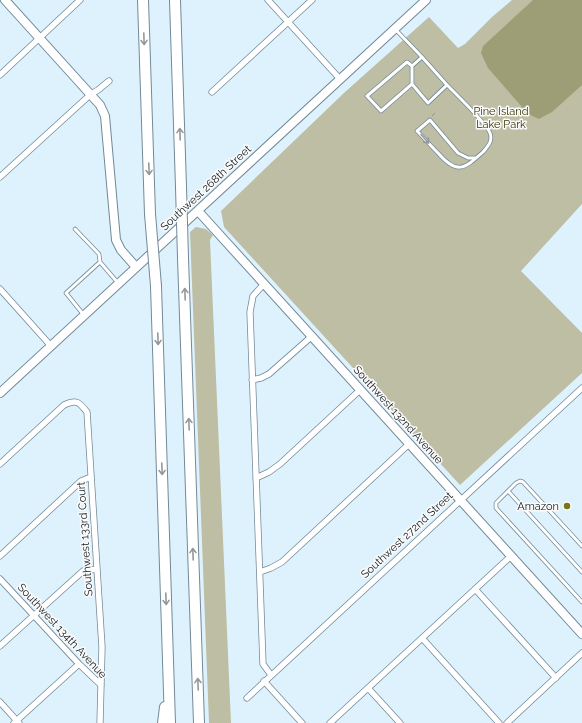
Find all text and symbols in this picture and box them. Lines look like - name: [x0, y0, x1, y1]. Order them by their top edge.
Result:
- one-way arrow: [140, 32, 148, 45]
- park label: Pine Island Lake Park: [473, 105, 529, 131]
- one-way arrow: [176, 128, 183, 141]
- one-way arrow: [420, 134, 429, 144]
- street label: Southwest 268th Street: [158, 142, 254, 233]
- one-way arrow: [145, 162, 152, 175]
- one-way arrow: [181, 288, 188, 301]
- one-way arrow: [154, 332, 162, 345]
- street label: Southwest 132nd Avenue: [351, 363, 446, 467]
- one-way arrow: [185, 418, 193, 431]
- one-way arrow: [158, 462, 166, 475]
- street label: Southwest 133rd Court: [74, 481, 95, 597]
- street label: Southwest 272nd Street: [358, 489, 456, 581]
- place label: Amazon: [517, 500, 559, 513]
- marker: Amazon: [562, 501, 572, 511]
- one-way arrow: [190, 548, 197, 561]
- street label: Southwest 134th Avenue: [15, 581, 110, 681]
- one-way arrow: [162, 592, 170, 605]
- one-way arrow: [194, 678, 201, 691]

